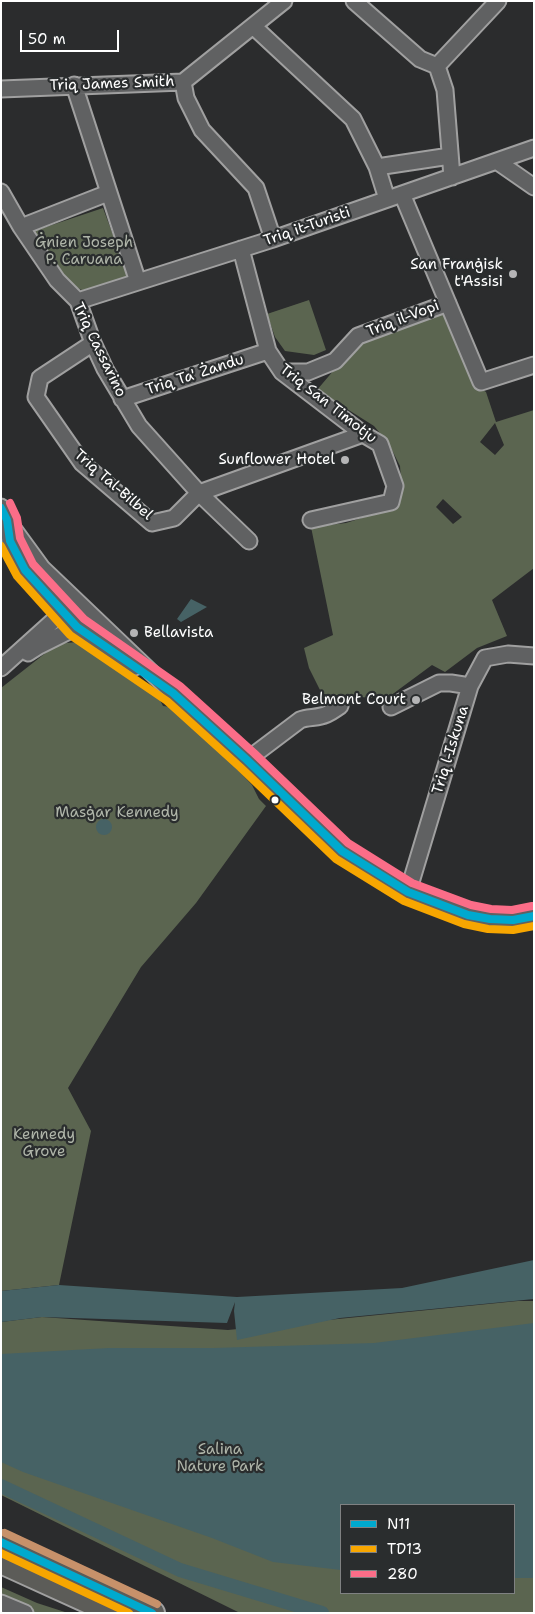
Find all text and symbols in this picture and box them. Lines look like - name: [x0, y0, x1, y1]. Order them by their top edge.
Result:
- scale bar: [22, 20, 121, 52]
- text: 50 m: [28, 29, 66, 49]
- street label: Triq James Smith: [49, 73, 175, 95]
- street label: Triq it-Turisti: [261, 204, 353, 250]
- park label: Ġnien Joseph P. Caruana: [35, 234, 133, 269]
- place label: San Franġisk t'Assisi: [410, 256, 503, 291]
- marker: San Franġisk t'Assisi: [507, 268, 519, 280]
- street label: Triq il-Vopi: [364, 297, 442, 341]
- street label: Triq Cassarino: [68, 300, 130, 400]
- street label: Triq Ta' Żandu: [144, 351, 246, 399]
- street label: Triq San Timotju: [276, 361, 380, 447]
- street label: Triq Tal-Bilbel: [70, 446, 156, 524]
- place label: Sunflower Hotel: [218, 451, 335, 469]
- marker: Sunflower Hotel: [339, 454, 351, 466]
- place label: Bellavista: [144, 624, 213, 642]
- marker: Bellavista: [128, 627, 140, 639]
- place label: Belmont Court: [302, 691, 406, 709]
- marker: Belmont Court: [410, 694, 422, 706]
- street label: Triq l-Iskuna: [429, 704, 473, 796]
- unlabelled marker: [270, 795, 280, 805]
- park label: Masġar Kennedy: [55, 804, 179, 822]
- park label: Kennedy Grove: [13, 1126, 75, 1161]
- park label: Salina Nature Park: [176, 1441, 264, 1476]
- legend: [340, 1504, 515, 1594]
- text: N11: [387, 1514, 410, 1534]
- text: TD13: [387, 1539, 422, 1559]
- text: 280: [387, 1564, 418, 1584]

